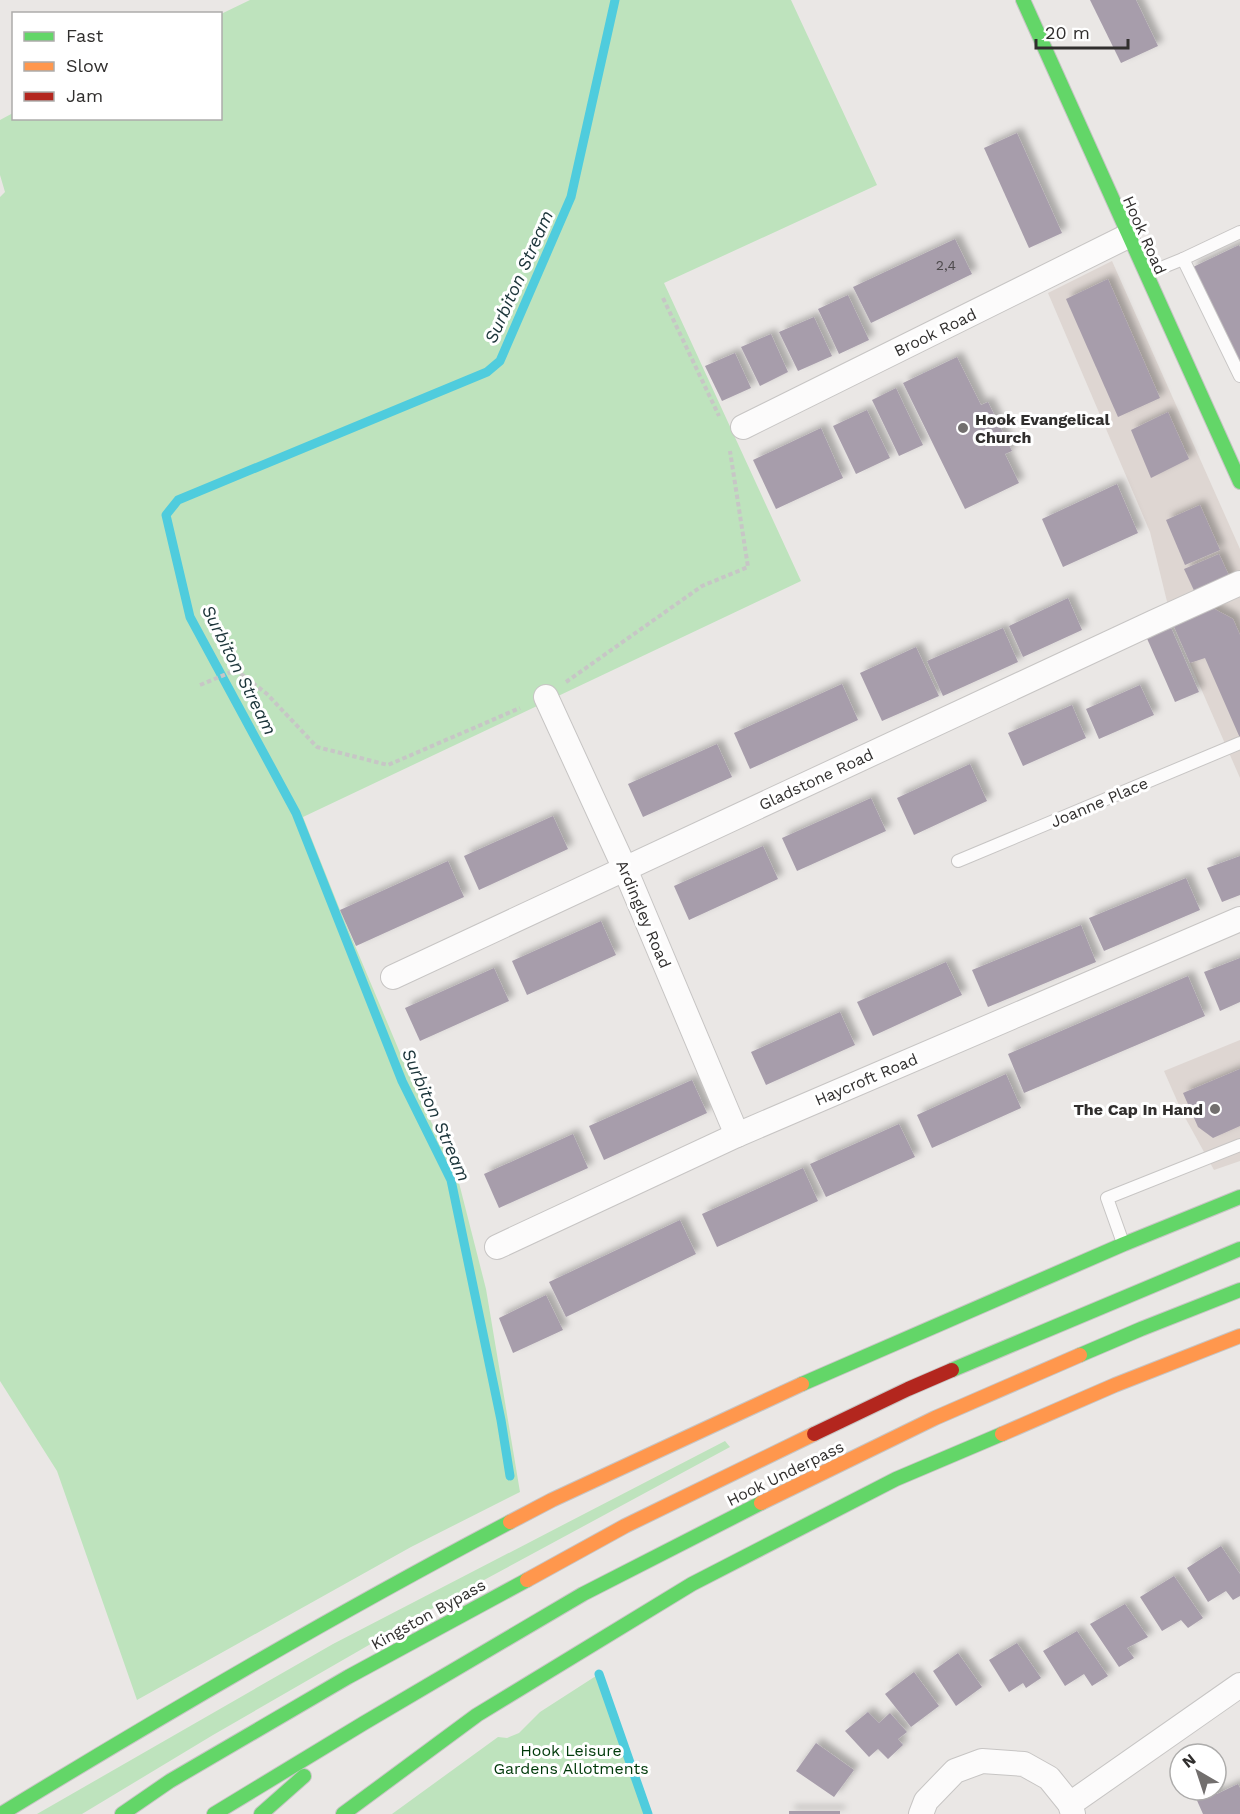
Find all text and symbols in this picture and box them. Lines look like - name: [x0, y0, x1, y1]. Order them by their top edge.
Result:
- legend: [12, 12, 222, 120]
- scale bar: [1036, 12, 1128, 50]
- text: 20 m: [1045, 22, 1090, 43]
- text: Fast: [66, 25, 104, 46]
- text: Slow: [66, 55, 109, 76]
- text: Jam: [66, 85, 103, 106]
- street label: Hook Road: [1119, 193, 1170, 277]
- water label: Surbiton Stream: [480, 207, 557, 346]
- house number: 2,4: [936, 257, 956, 273]
- street label: Brook Road: [891, 304, 979, 361]
- place label: Hook Evangelical Church: [975, 410, 1111, 447]
- marker: Hook Evangelical Church: [956, 421, 970, 435]
- water label: Surbiton Stream: [198, 601, 281, 738]
- street label: Gladstone Road: [756, 745, 876, 814]
- street label: Joanne Place: [1048, 773, 1151, 832]
- street label: Ardingley Road: [612, 857, 675, 971]
- water label: Surbiton Stream: [398, 1045, 475, 1184]
- street label: Haycroft Road: [812, 1049, 920, 1110]
- place label: The Cap In Hand: [1074, 1100, 1203, 1119]
- marker: The Cap In Hand: [1208, 1102, 1222, 1116]
- street label: Hook Underpass: [724, 1437, 847, 1510]
- street label: Kingston Bypass: [368, 1575, 489, 1654]
- park label: Hook Leisure Gardens Allotments: [493, 1741, 649, 1778]
- north arrow: [1168, 1742, 1228, 1802]
- text: N: [1178, 1750, 1199, 1772]

